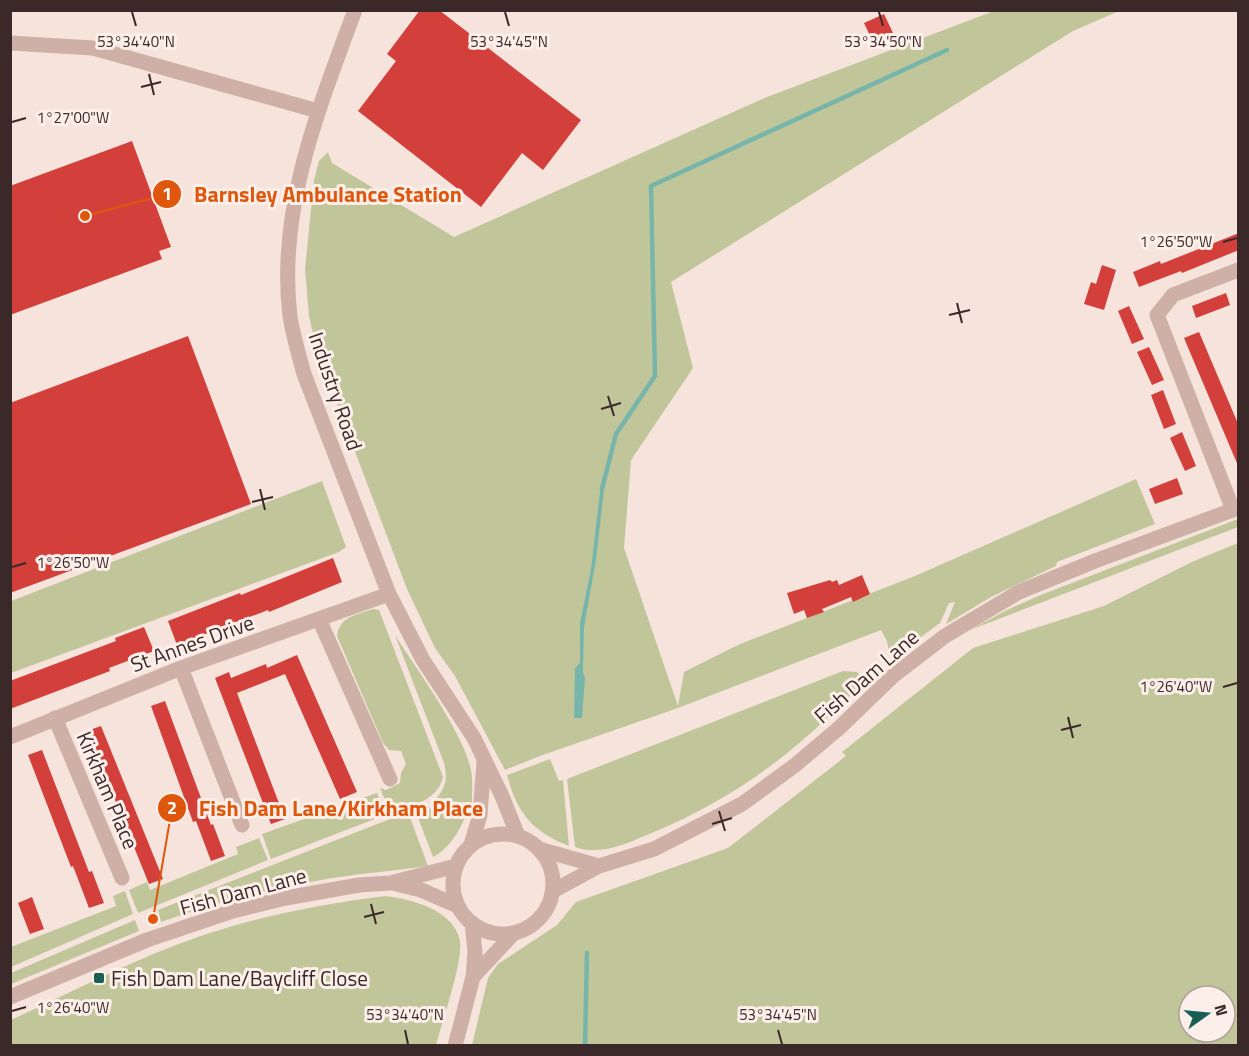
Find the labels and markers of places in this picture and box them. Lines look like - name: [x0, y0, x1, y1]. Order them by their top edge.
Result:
- callout: Barnsley Ambulance Station: [152, 174, 474, 214]
- callout: Fish Dam Lane/Kirkham Place: [157, 788, 496, 828]
- place label: Fish Dam Lane/Baycliff Close: [111, 962, 368, 994]
- marker: Fish Dam Lane/Baycliff Close: [92, 971, 106, 985]

